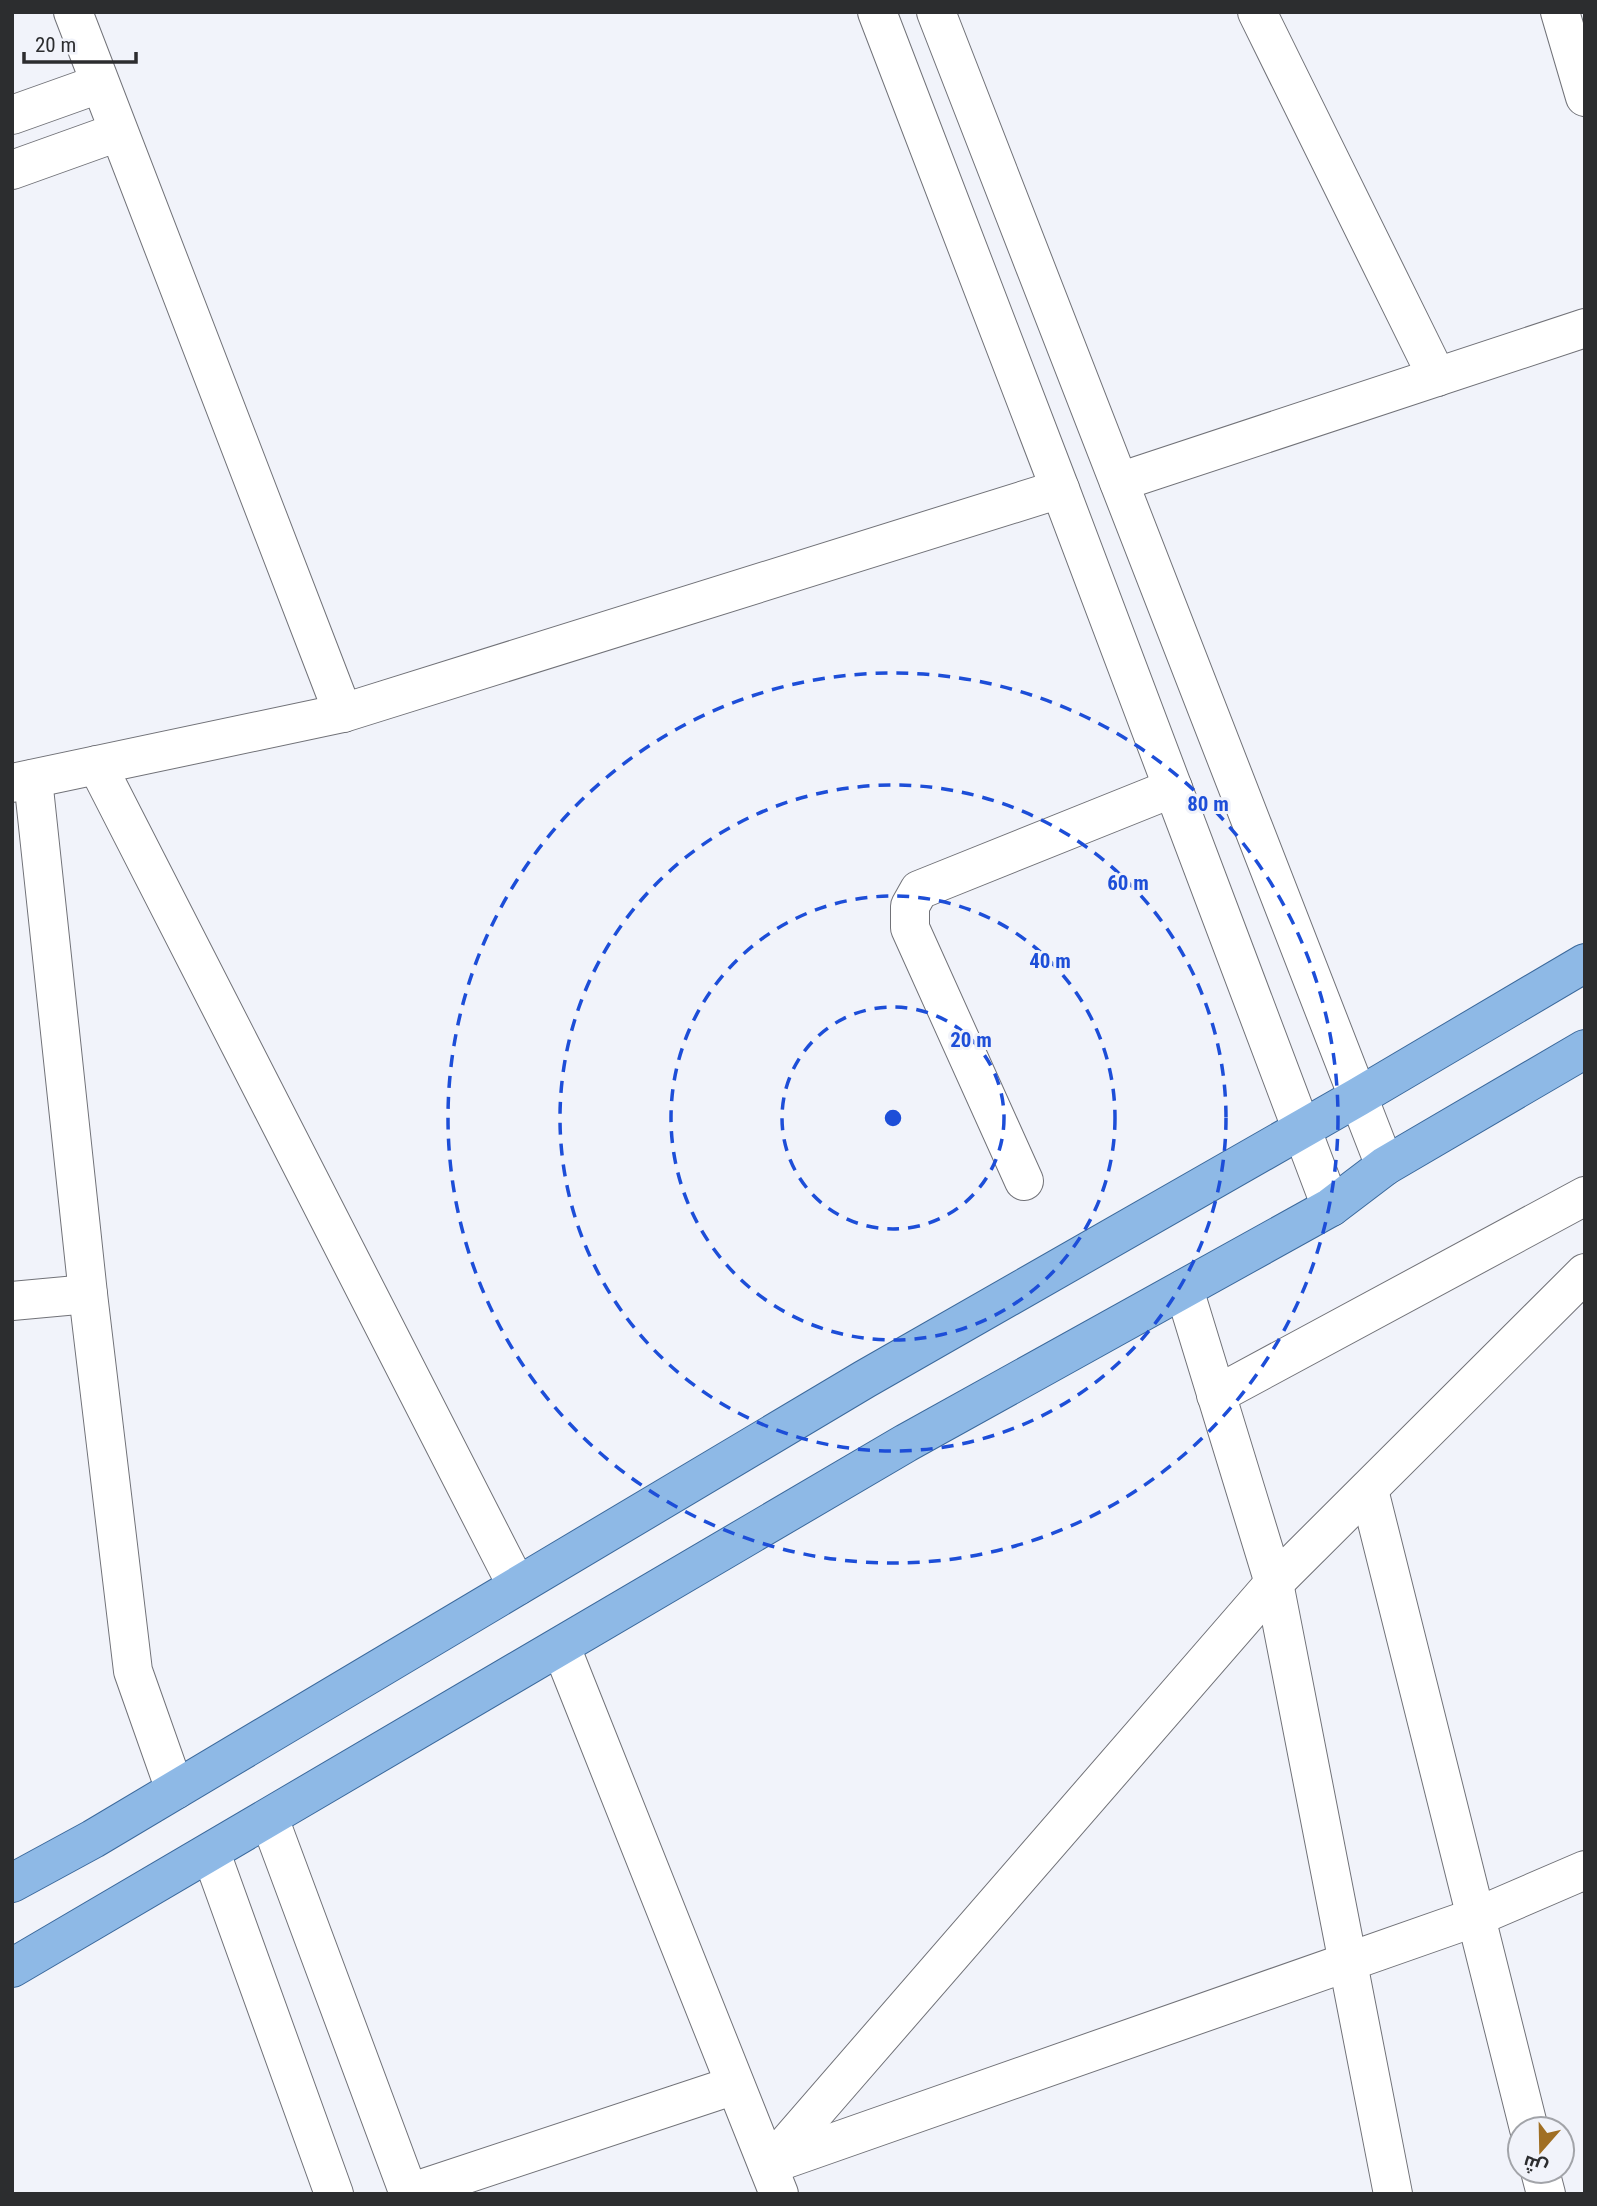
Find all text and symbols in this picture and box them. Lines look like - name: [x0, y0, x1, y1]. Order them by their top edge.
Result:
- scale bar: [24, 21, 136, 65]
- text: 20 m: [35, 33, 76, 57]
- text: 80 m: [1187, 792, 1229, 816]
- text: 60 m: [1107, 871, 1149, 895]
- text: 40 m: [1029, 949, 1071, 973]
- text: 20 m: [950, 1028, 992, 1052]
- centre of rings: [881, 1106, 905, 1130]
- north arrow: [1506, 2115, 1576, 2185]
- text: ش: [1520, 2151, 1551, 2180]

